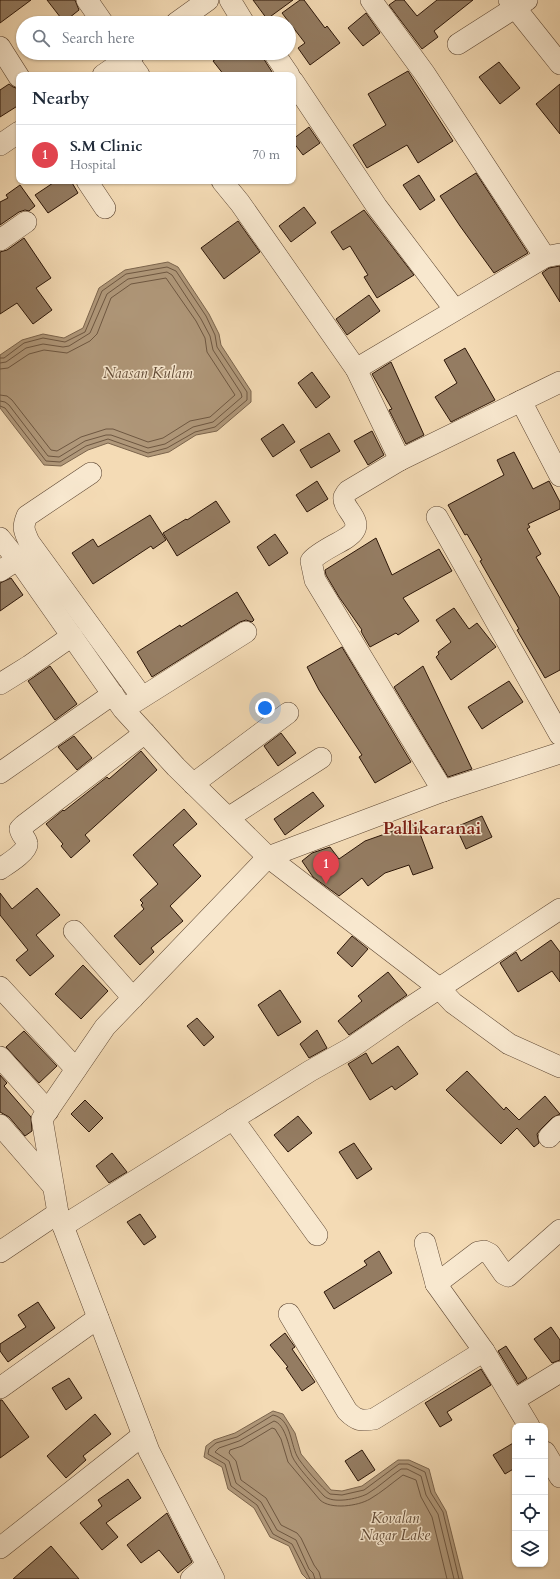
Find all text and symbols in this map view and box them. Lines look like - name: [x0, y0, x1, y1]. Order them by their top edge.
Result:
- search box: [16, 16, 296, 60]
- icon: search: [30, 27, 52, 49]
- text: Search here: [62, 28, 135, 48]
- text: Nearby: [32, 87, 89, 110]
- text: S.M Clinic: [70, 136, 142, 156]
- text: 1: [42, 146, 48, 164]
- text: 70 m: [252, 146, 280, 164]
- text: Hospital: [70, 156, 116, 174]
- water label: Naasan Kulam: [103, 363, 194, 383]
- your location: [255, 698, 275, 718]
- district label: Pallikaranai: [383, 816, 481, 841]
- pin: 1: [313, 851, 339, 884]
- map controls: [512, 1423, 548, 1567]
- button: +: [512, 1423, 548, 1459]
- button: −: [512, 1459, 548, 1495]
- button: locate: [512, 1495, 548, 1531]
- water label: Kovalan Nagar Lake: [360, 1508, 430, 1545]
- button: layers: [512, 1531, 548, 1567]

